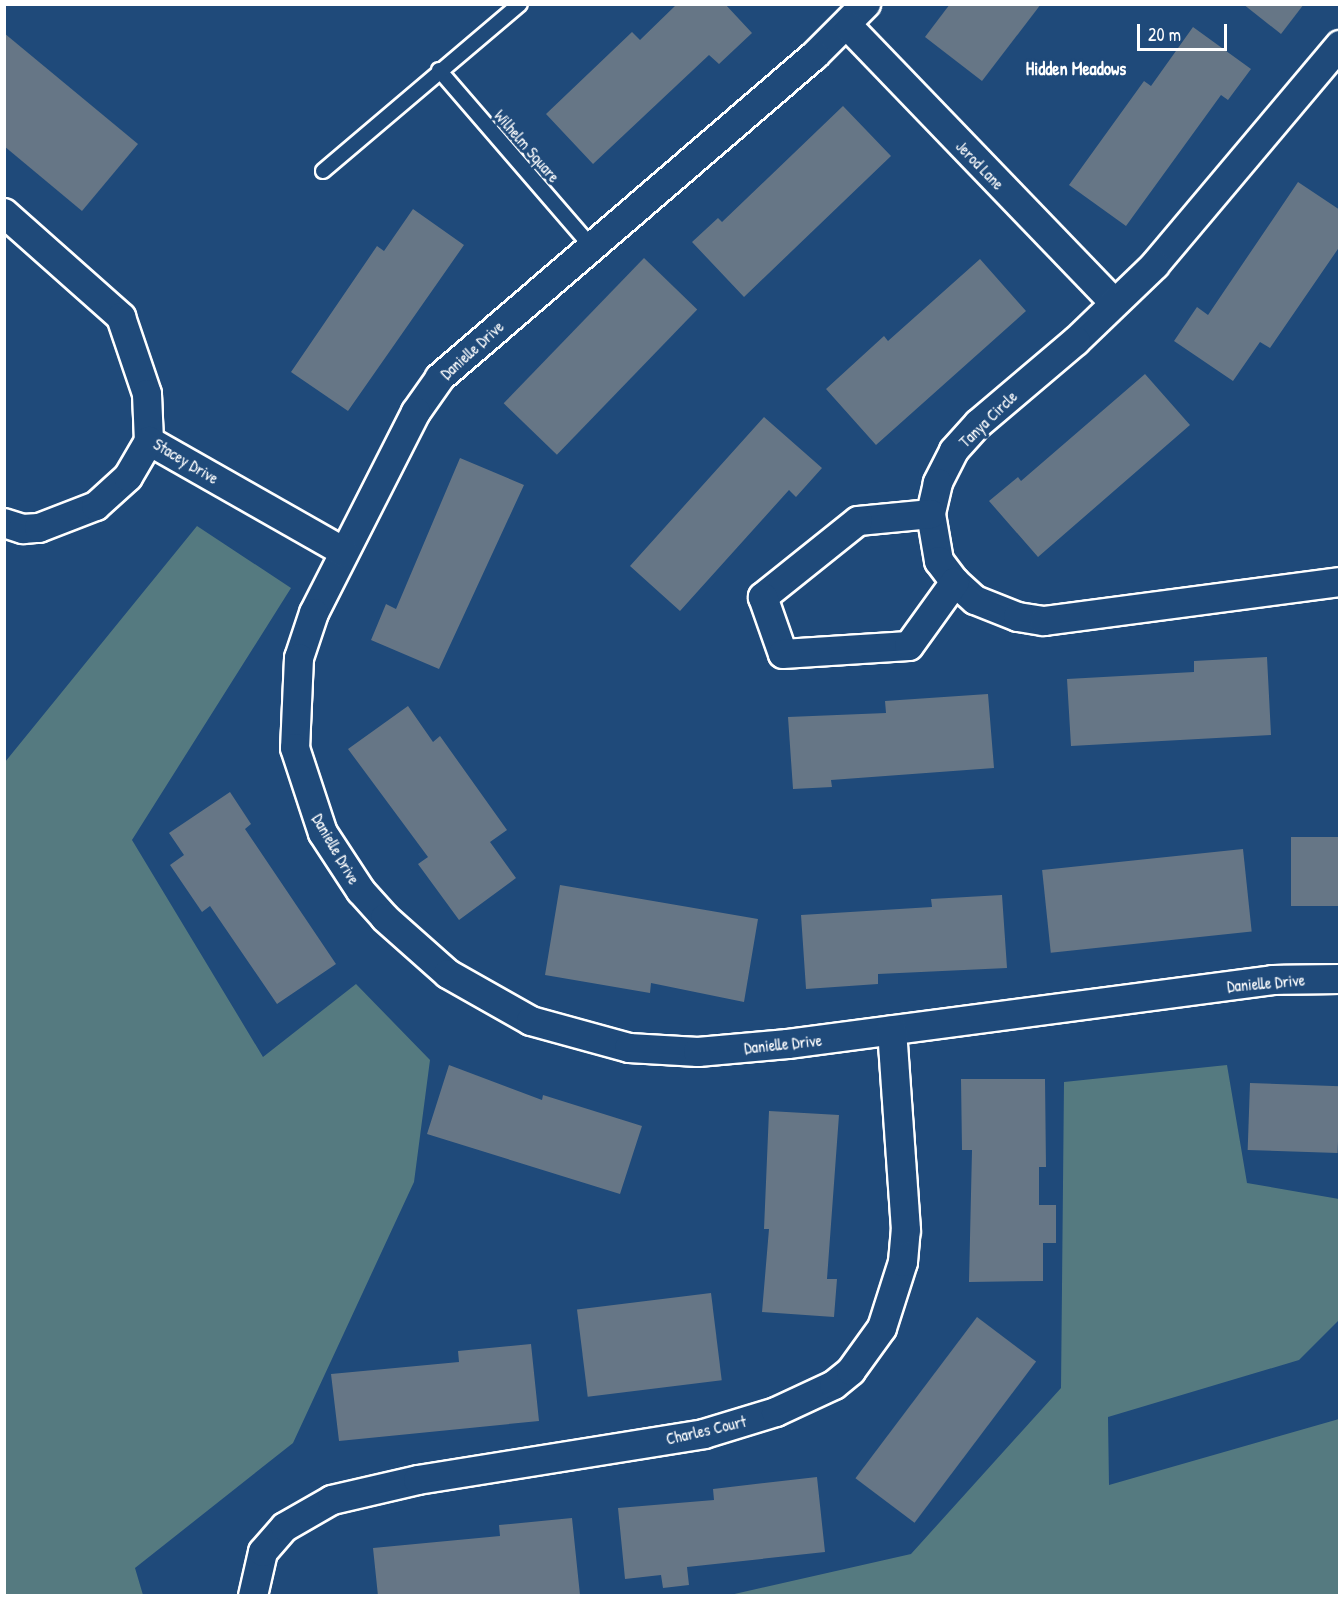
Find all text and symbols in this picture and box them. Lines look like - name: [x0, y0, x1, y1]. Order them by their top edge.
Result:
- scale bar: [1140, 12, 1230, 50]
- text: 20 m: [1148, 22, 1181, 47]
- district label: Hidden Meadows: [1026, 58, 1126, 80]
- street label: Wilhelm Square: [490, 106, 564, 186]
- street label: Jerod Lane: [952, 137, 1008, 193]
- street label: Danielle Drive: [437, 317, 507, 383]
- street label: Tanya Circle: [955, 387, 1021, 451]
- street label: Stacey Drive: [150, 434, 222, 488]
- street label: Danielle Drive: [308, 810, 364, 888]
- street label: Danielle Drive: [1226, 970, 1306, 996]
- street label: Danielle Drive: [743, 1030, 823, 1058]
- street label: Charles Court: [664, 1411, 748, 1449]

